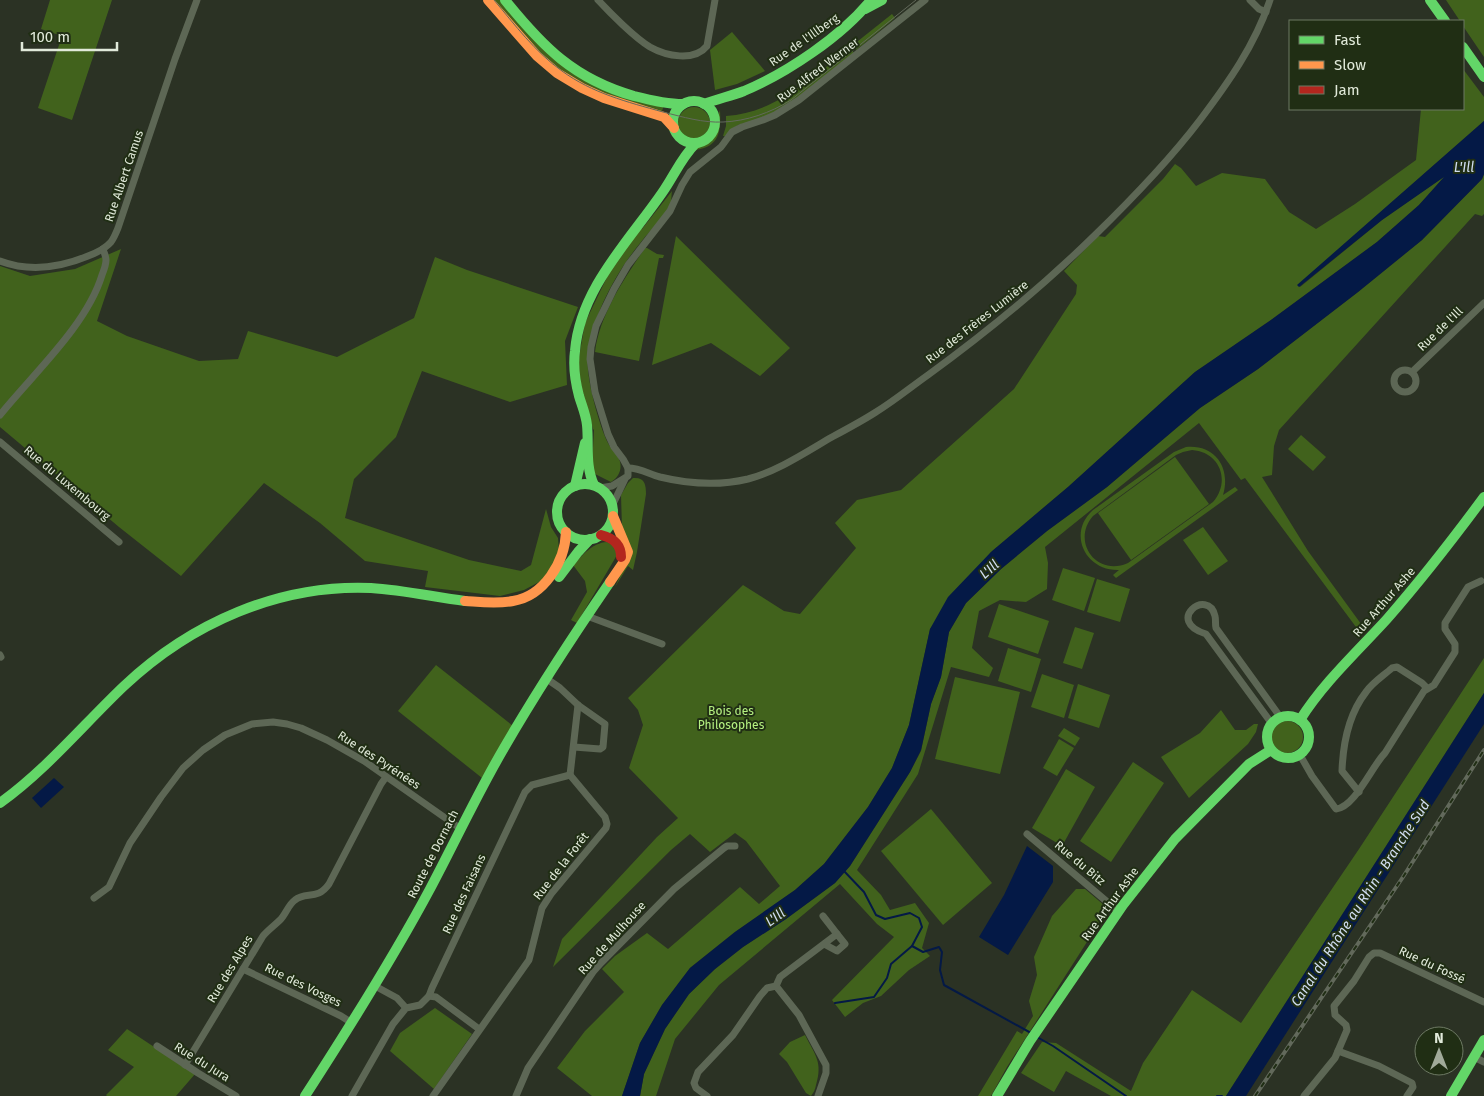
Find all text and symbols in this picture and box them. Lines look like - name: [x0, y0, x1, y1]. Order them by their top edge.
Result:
- street label: Rue de l'Illberg: [766, 10, 842, 69]
- scale bar: [22, 20, 118, 52]
- legend: [1289, 20, 1464, 110]
- text: 100 m: [30, 28, 70, 46]
- text: Fast: [1334, 31, 1361, 49]
- street label: Rue Alfred Werner: [774, 34, 862, 105]
- text: Slow: [1334, 56, 1366, 74]
- text: Jam: [1334, 81, 1360, 99]
- street label: Rue Albert Camus: [102, 128, 146, 224]
- water label: L'Ill: [1454, 159, 1474, 176]
- street label: Rue des Frères Lumière: [923, 278, 1031, 366]
- street label: Rue de l'Ill: [1414, 304, 1466, 354]
- street label: Rue du Luxembourg: [21, 443, 114, 524]
- water label: L'Ill: [976, 556, 1003, 583]
- street label: Rue Arthur Ashe: [1350, 564, 1418, 640]
- park label: Bois des Philosophes: [698, 704, 765, 732]
- street label: Rue des Pyrénées: [335, 728, 423, 792]
- water label: Canal du Rhône au Rhin - Branche Sud: [1287, 797, 1434, 1010]
- street label: Route de Dornach: [405, 807, 461, 901]
- street label: Rue de la Forêt: [530, 829, 592, 902]
- street label: Rue du Bitz: [1052, 838, 1108, 888]
- street label: Rue des Faisans: [439, 852, 489, 936]
- street label: Rue Arthur Ashe: [1079, 864, 1141, 944]
- street label: Rue de Mulhouse: [575, 898, 649, 978]
- water label: L'Ill: [762, 905, 789, 930]
- street label: Rue des Alpes: [204, 932, 256, 1005]
- street label: Rue du Fossé: [1397, 944, 1467, 986]
- street label: Rue des Vosges: [262, 960, 344, 1010]
- north arrow: [1414, 1026, 1464, 1076]
- text: N: [1434, 1030, 1444, 1047]
- street label: Rue du Jura: [172, 1039, 232, 1085]

